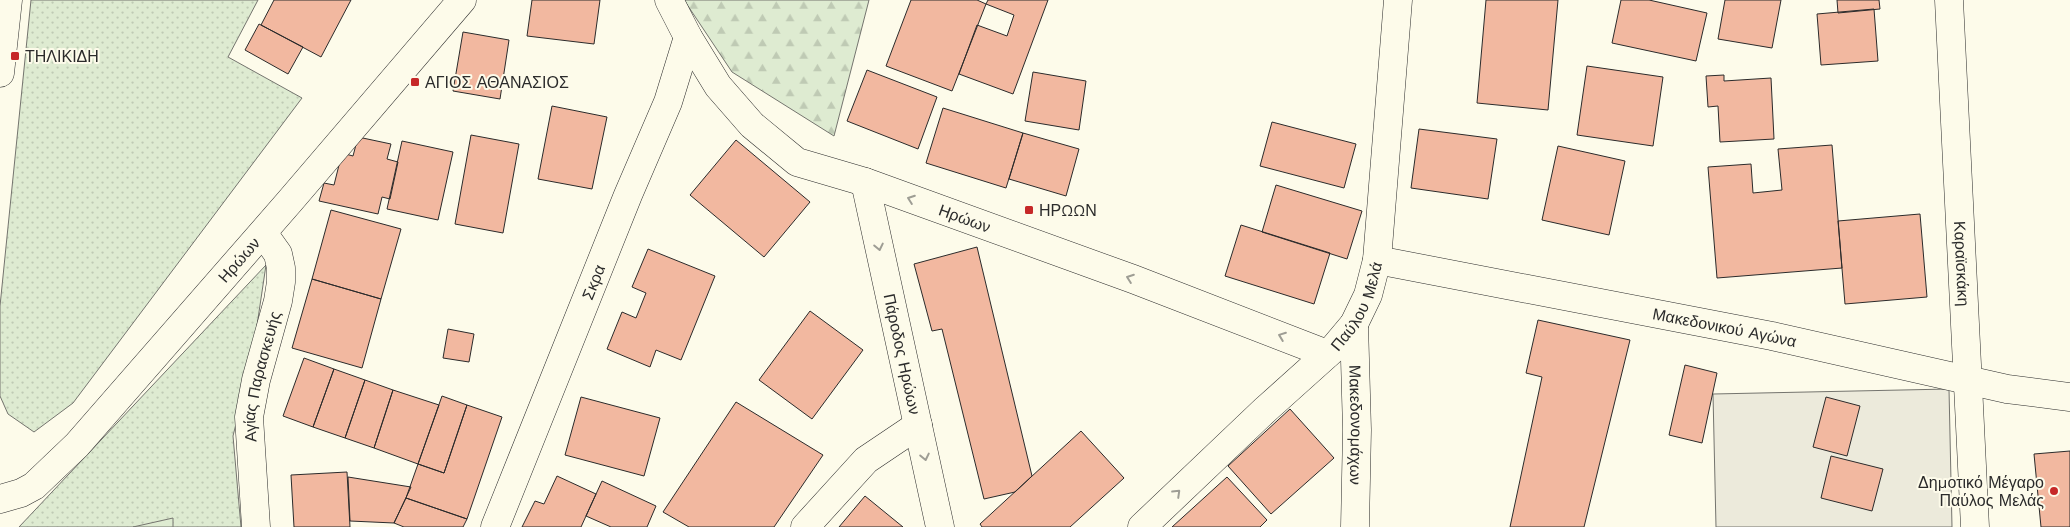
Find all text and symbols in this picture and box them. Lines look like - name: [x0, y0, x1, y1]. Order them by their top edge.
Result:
- place label: ΤΗΛΙΚΙΔΗ: [25, 47, 99, 66]
- marker: ΤΗΛΙΚΙΔΗ: [9, 50, 21, 62]
- place label: ΑΓΙΟΣ ΑΘΑΝΑΣΙΟΣ: [425, 73, 569, 92]
- marker: ΑΓΙΟΣ ΑΘΑΝΑΣΙΟΣ: [409, 76, 421, 88]
- one-way arrow: [908, 195, 916, 205]
- street label: Ηρώων: [936, 201, 993, 237]
- place label: ΗΡΩΩΝ: [1039, 201, 1097, 220]
- marker: ΗΡΩΩΝ: [1023, 204, 1035, 216]
- street label: Καραϊσκάκη: [1950, 221, 1973, 307]
- street label: Ηρώων: [214, 234, 264, 286]
- one-way arrow: [873, 242, 884, 251]
- street label: Παύλου Μελά: [1327, 260, 1386, 355]
- street label: Σκρα: [578, 262, 609, 302]
- one-way arrow: [1126, 274, 1135, 284]
- street label: Πάροδος Ηρώων: [879, 292, 924, 416]
- street label: Μακεδονικού Αγώνα: [1651, 304, 1798, 351]
- street label: Αγίας Παρασκευής: [240, 309, 285, 443]
- one-way arrow: [1278, 332, 1287, 342]
- street label: Μακεδονομάχων: [1345, 365, 1366, 485]
- one-way arrow: [919, 452, 930, 461]
- place label: Δημοτικό Μέγαρο Παύλος Μελάς: [1918, 473, 2044, 510]
- marker: Δημοτικό Μέγαρο Παύλος Μελάς: [2048, 485, 2060, 497]
- one-way arrow: [1172, 490, 1181, 499]

